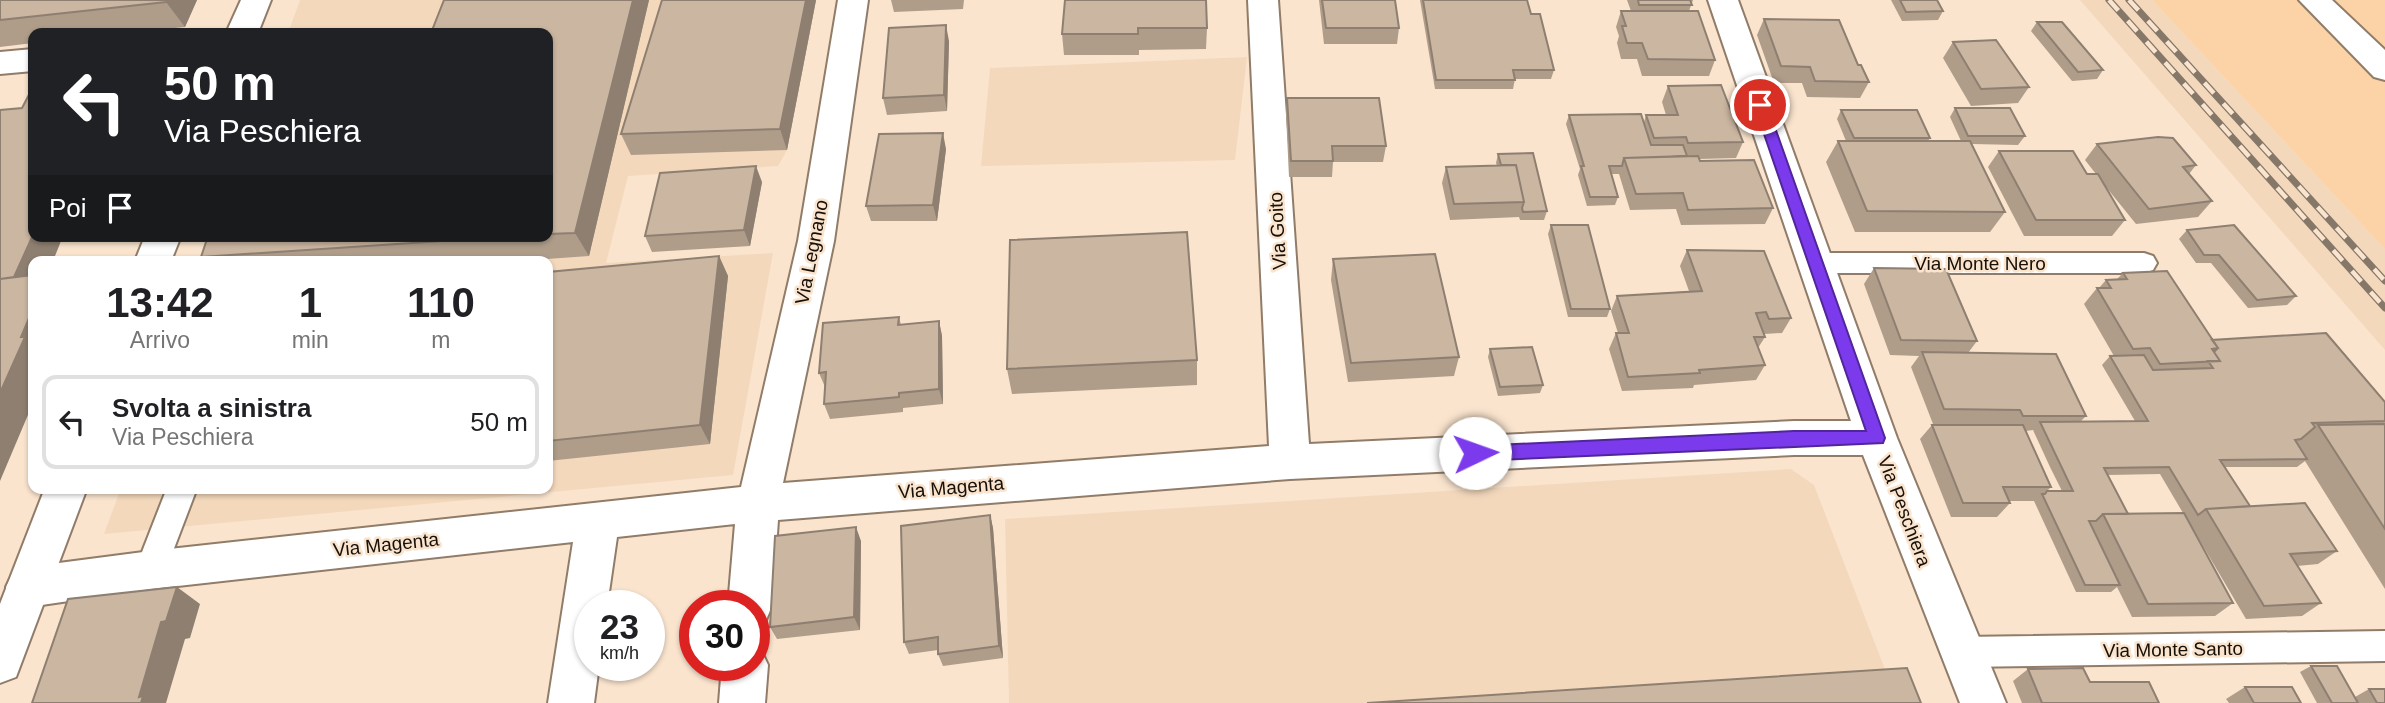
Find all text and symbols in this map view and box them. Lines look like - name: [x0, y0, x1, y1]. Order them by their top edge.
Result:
- icon: left: [49, 56, 140, 147]
- text: 50 m: [164, 56, 276, 110]
- pin: [1730, 75, 1790, 135]
- icon: arrive: [1741, 86, 1779, 124]
- text: Via Peschiera: [164, 113, 361, 149]
- icon: arrive: [101, 189, 139, 227]
- street label: Via Goito: [1265, 192, 1290, 270]
- text: Poi: [49, 193, 87, 223]
- street label: Via Legnano: [791, 198, 832, 306]
- street label: Via Monte Nero: [1914, 253, 2046, 274]
- text: 13:42: [106, 279, 214, 326]
- text: 1: [299, 279, 322, 326]
- text: 110: [407, 279, 475, 326]
- text: Arrivo: [130, 327, 190, 353]
- text: min: [292, 327, 329, 353]
- text: m: [431, 327, 451, 353]
- text: Svolta a sinistra: [112, 393, 311, 423]
- icon: left: [53, 403, 91, 441]
- text: 50 m: [470, 407, 528, 437]
- position arrow: [1438, 416, 1512, 490]
- text: Via Peschiera: [112, 424, 254, 450]
- street label: Via Peschiera: [1874, 453, 1935, 570]
- street label: Via Magenta: [897, 472, 1005, 503]
- street label: Via Magenta: [332, 528, 440, 560]
- speed limit sign: 30: [679, 590, 770, 681]
- text: 23: [600, 607, 639, 646]
- street label: Via Monte Santo: [2103, 638, 2243, 661]
- text: km/h: [600, 643, 639, 663]

